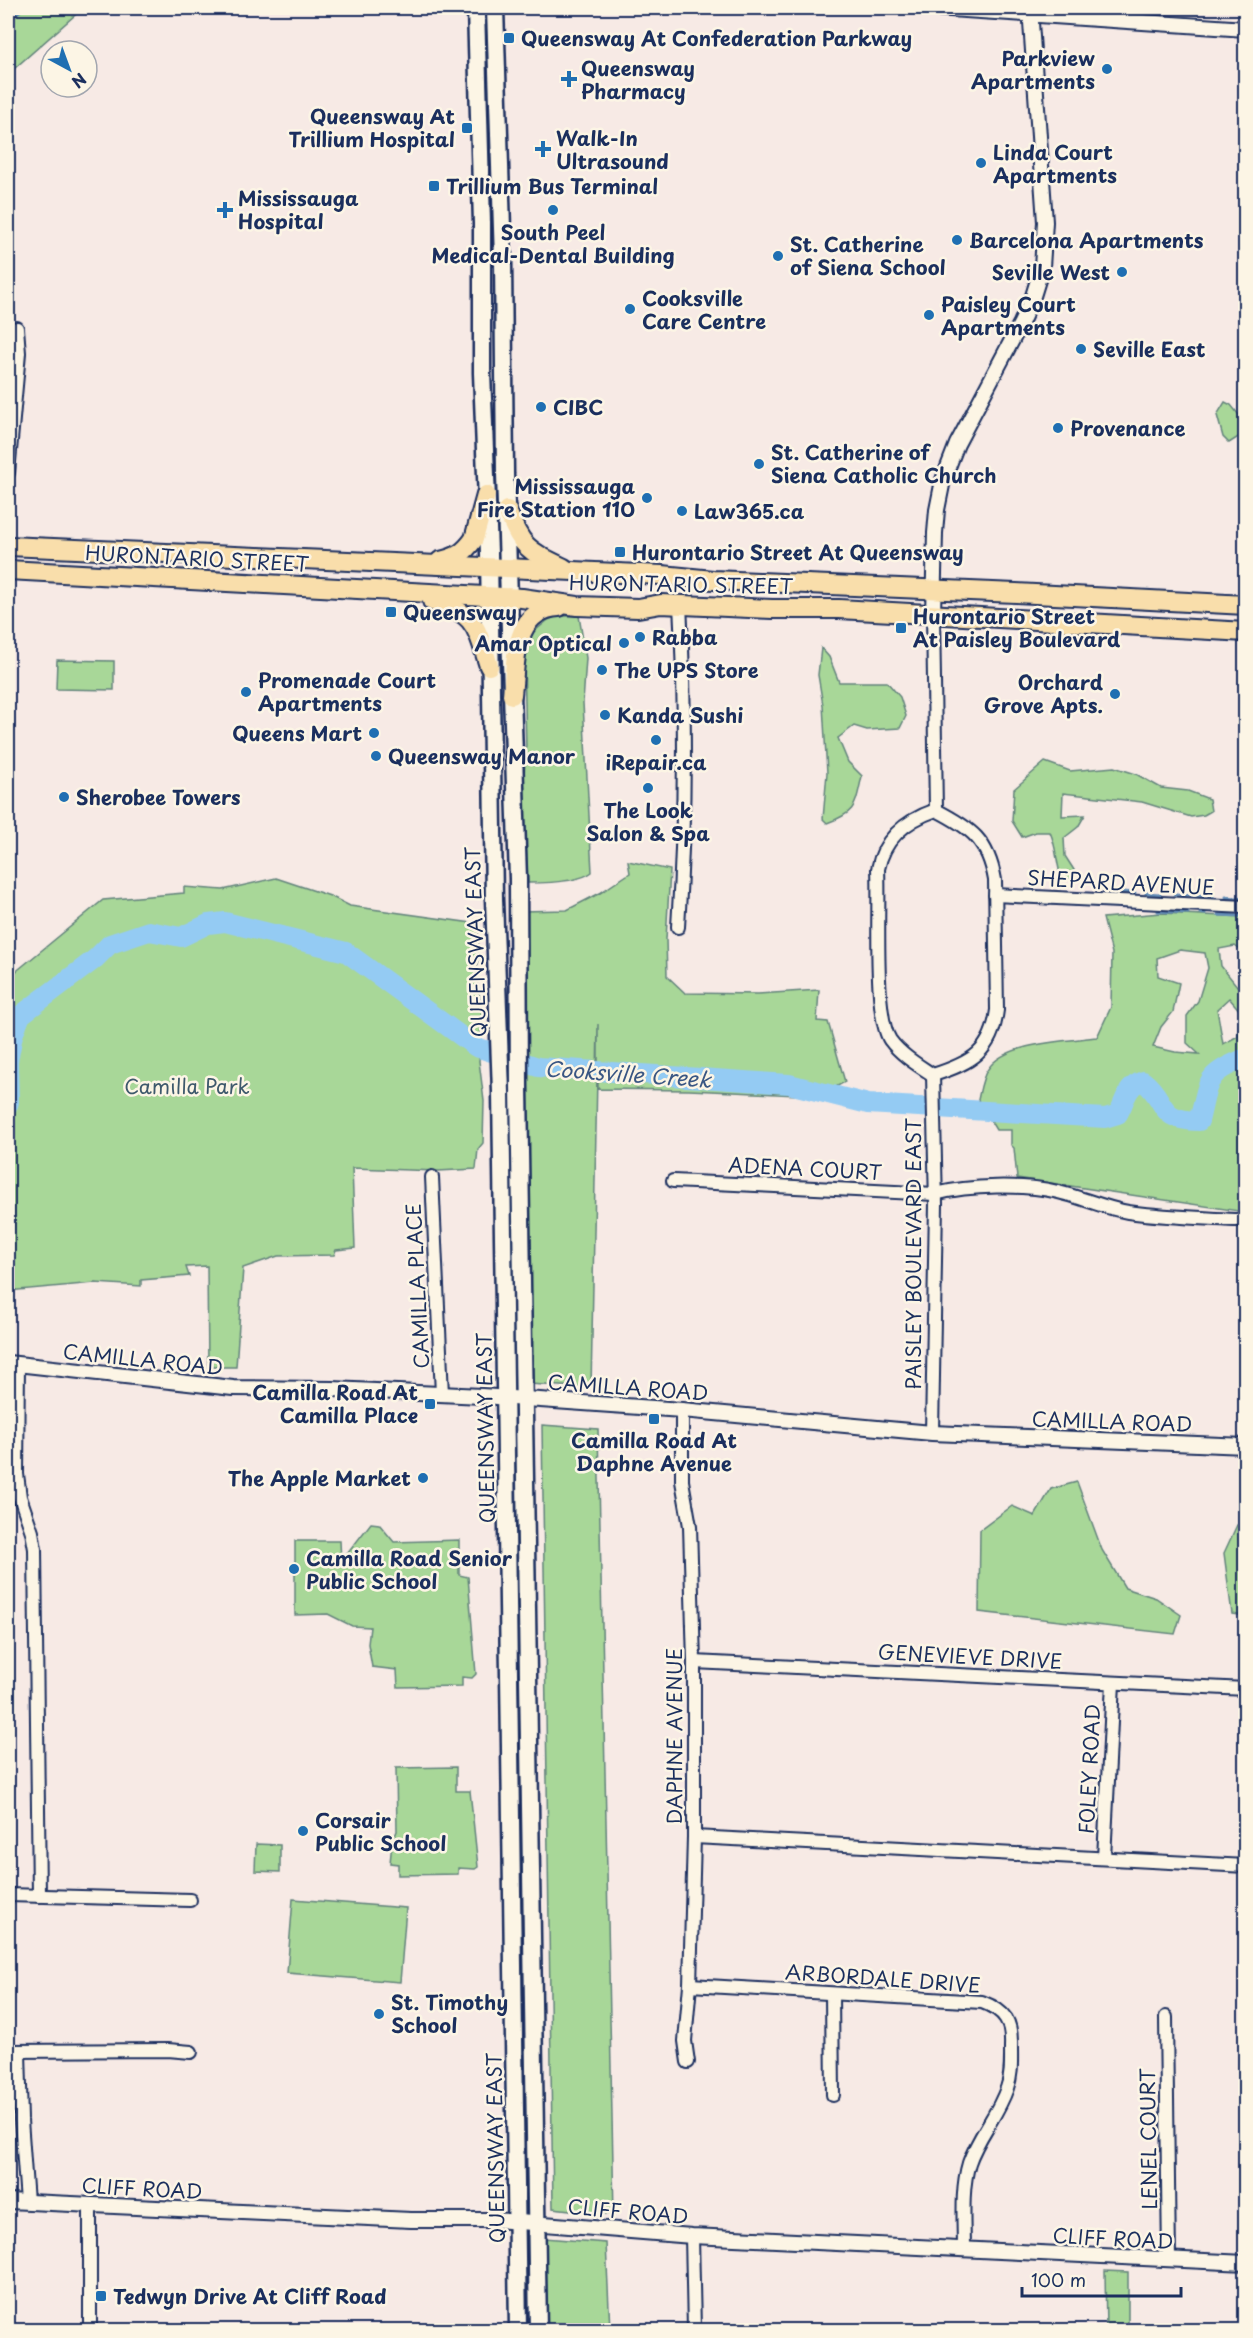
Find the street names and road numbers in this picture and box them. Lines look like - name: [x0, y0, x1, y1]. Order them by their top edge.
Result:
- street label: HURONTARIO STREET: [84, 537, 310, 579]
- street label: HURONTARIO STREET: [569, 567, 794, 601]
- street label: QUEENSWAY EAST: [457, 846, 493, 1038]
- street label: SHEPARD AVENUE: [1027, 862, 1215, 902]
- street label: PAISLEY BOULEVARD EAST: [898, 1118, 928, 1390]
- street label: ADENA COURT: [727, 1149, 883, 1187]
- street label: CAMILLA PLACE: [398, 1203, 436, 1369]
- street label: QUEENSWAY EAST: [468, 1332, 502, 1524]
- street label: CAMILLA ROAD: [62, 1336, 224, 1382]
- street label: CAMILLA ROAD: [547, 1366, 709, 1408]
- street label: CAMILLA ROAD: [1031, 1403, 1193, 1439]
- street label: GENEVIEVE DRIVE: [877, 1636, 1063, 1676]
- street label: DAPHNE AVENUE: [659, 1648, 689, 1824]
- street label: FOLEY ROAD: [1071, 1703, 1107, 1835]
- street label: ARBORDALE DRIVE: [784, 1956, 982, 2000]
- street label: QUEENSWAY EAST: [478, 2052, 512, 2244]
- street label: LENEL COURT: [1132, 2068, 1164, 2210]
- street label: CLIFF ROAD: [81, 2170, 203, 2206]
- street label: CLIFF ROAD: [566, 2191, 690, 2231]
- street label: CLIFF ROAD: [1052, 2220, 1174, 2256]

